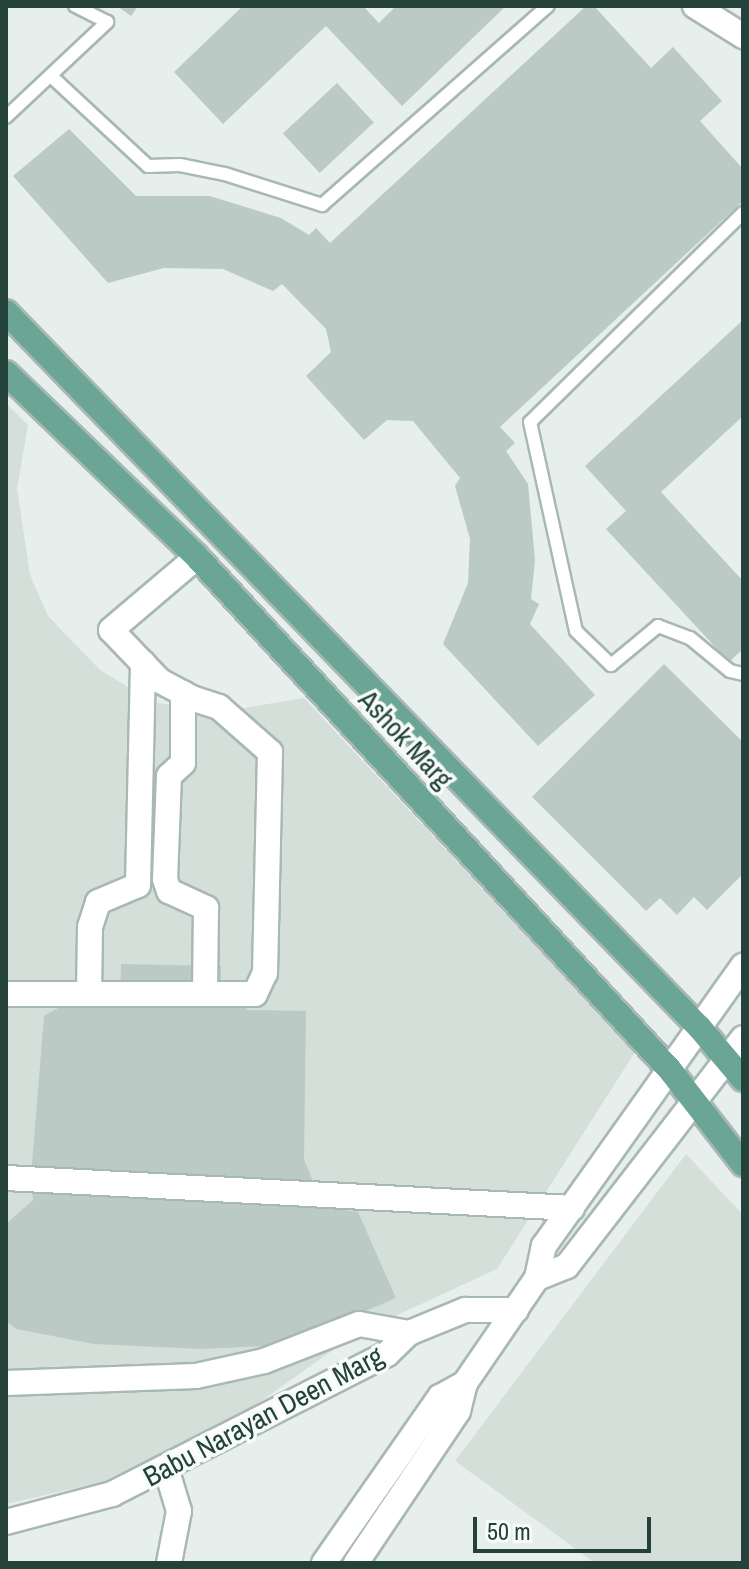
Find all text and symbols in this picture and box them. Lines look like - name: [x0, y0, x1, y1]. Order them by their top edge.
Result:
- street label: Ashok Marg: [352, 683, 460, 795]
- street label: Babu Narayan Deen Marg: [137, 1339, 389, 1493]
- scale bar: [477, 1501, 655, 1551]
- text: 50 m: [487, 1515, 531, 1547]

